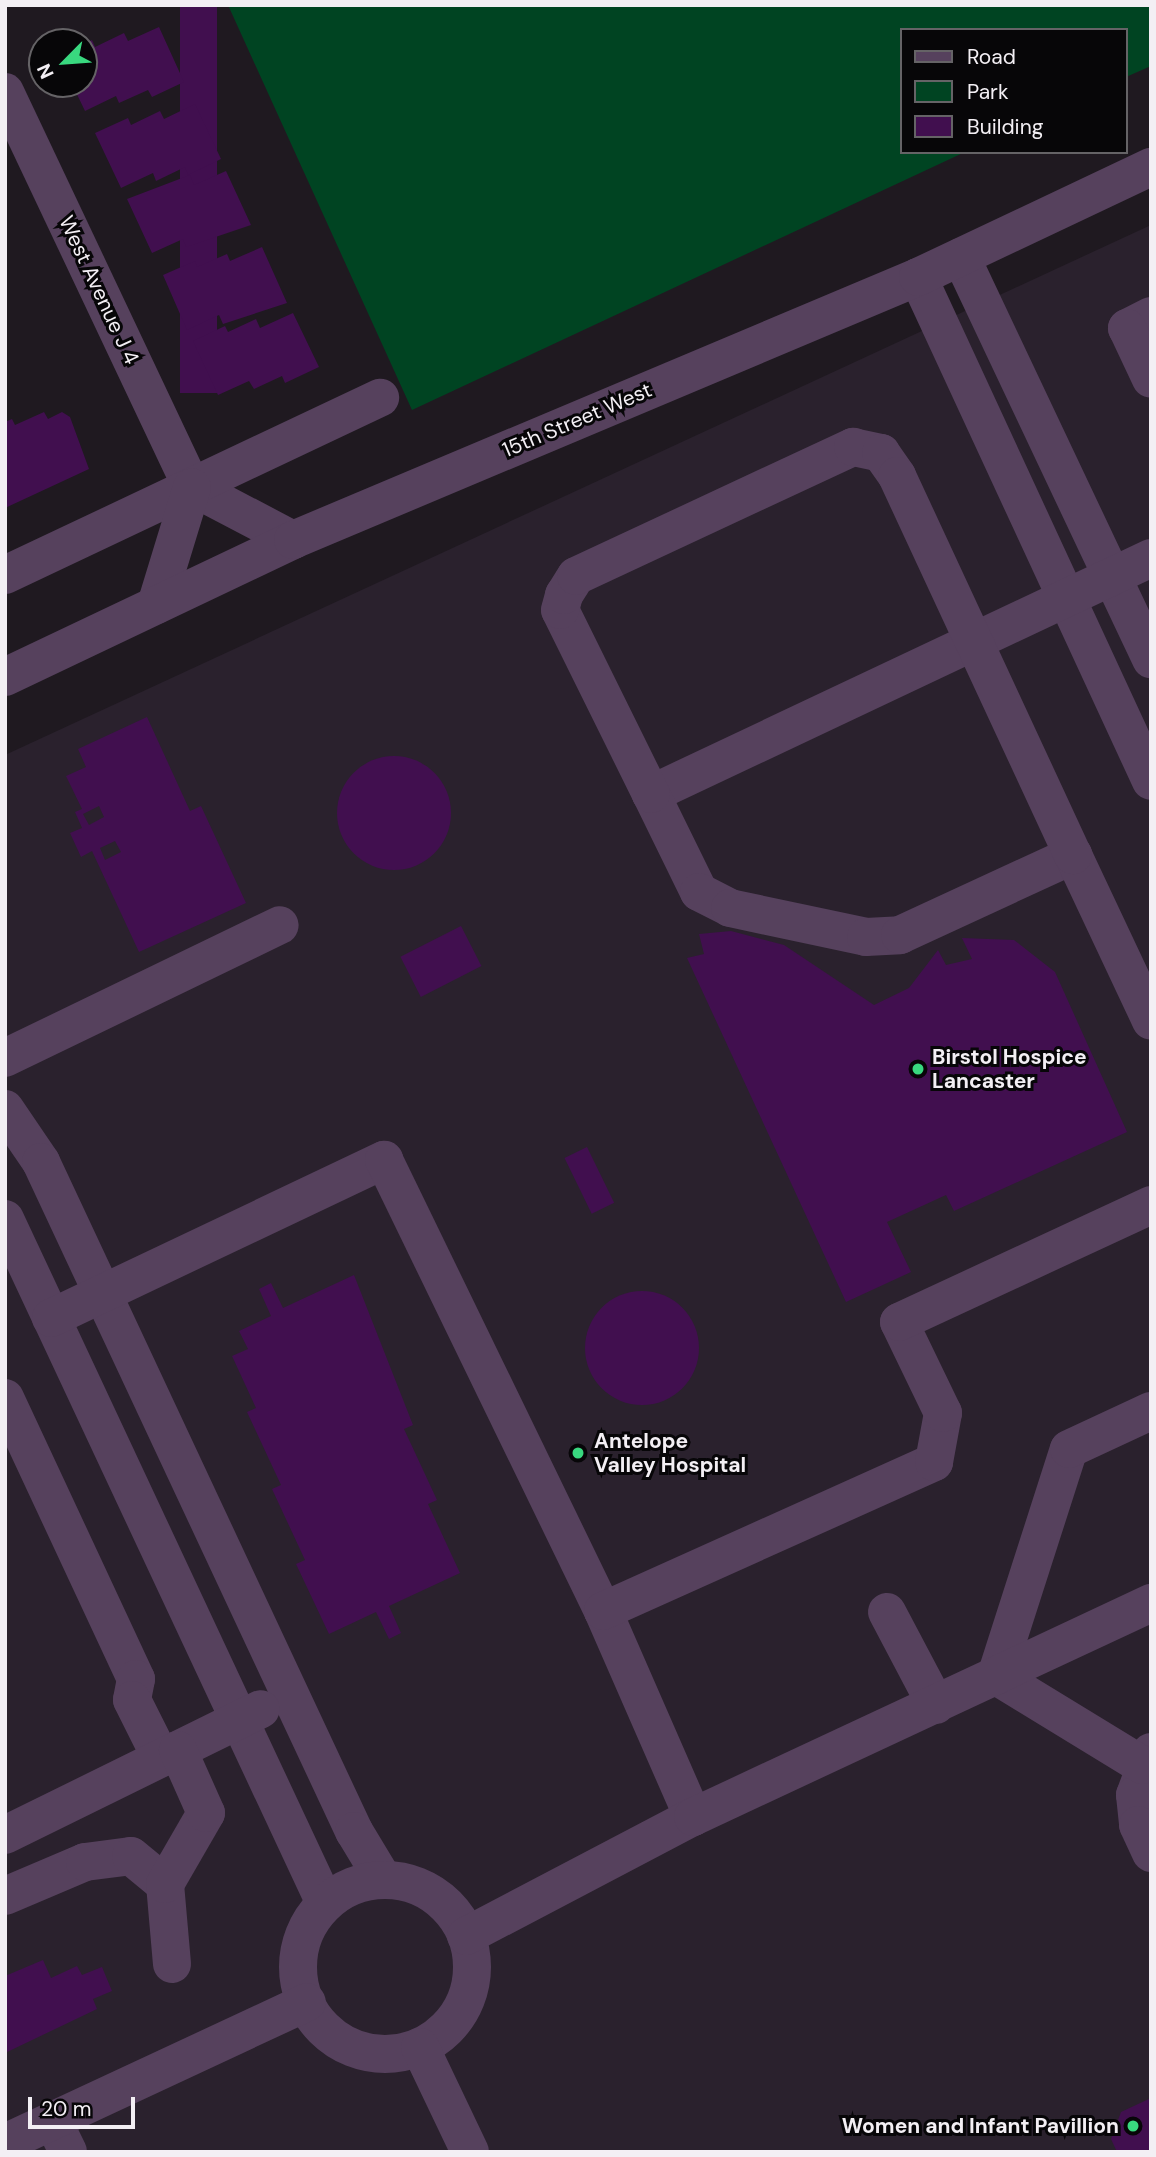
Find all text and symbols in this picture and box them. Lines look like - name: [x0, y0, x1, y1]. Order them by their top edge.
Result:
- north arrow: [28, 28, 98, 98]
- legend: [900, 28, 1128, 154]
- text: Road: [967, 43, 1016, 71]
- text: N: [31, 60, 60, 83]
- text: Park: [967, 78, 1008, 106]
- text: Building: [967, 113, 1043, 141]
- street label: West Avenue J 4: [54, 212, 144, 368]
- street label: 15th Street West: [499, 377, 655, 463]
- place label: Birstol Hospice Lancaster: [932, 1044, 1087, 1094]
- marker: Birstol Hospice Lancaster: [910, 1061, 926, 1077]
- place label: Antelope Valley Hospital: [594, 1428, 746, 1478]
- marker: Antelope Valley Hospital: [568, 1443, 588, 1463]
- scale bar: [32, 2084, 138, 2128]
- text: 20 m: [41, 2095, 92, 2123]
- place label: Women and Infant Pavillion: [842, 2113, 1119, 2139]
- marker: Women and Infant Pavillion: [1125, 2118, 1141, 2134]

